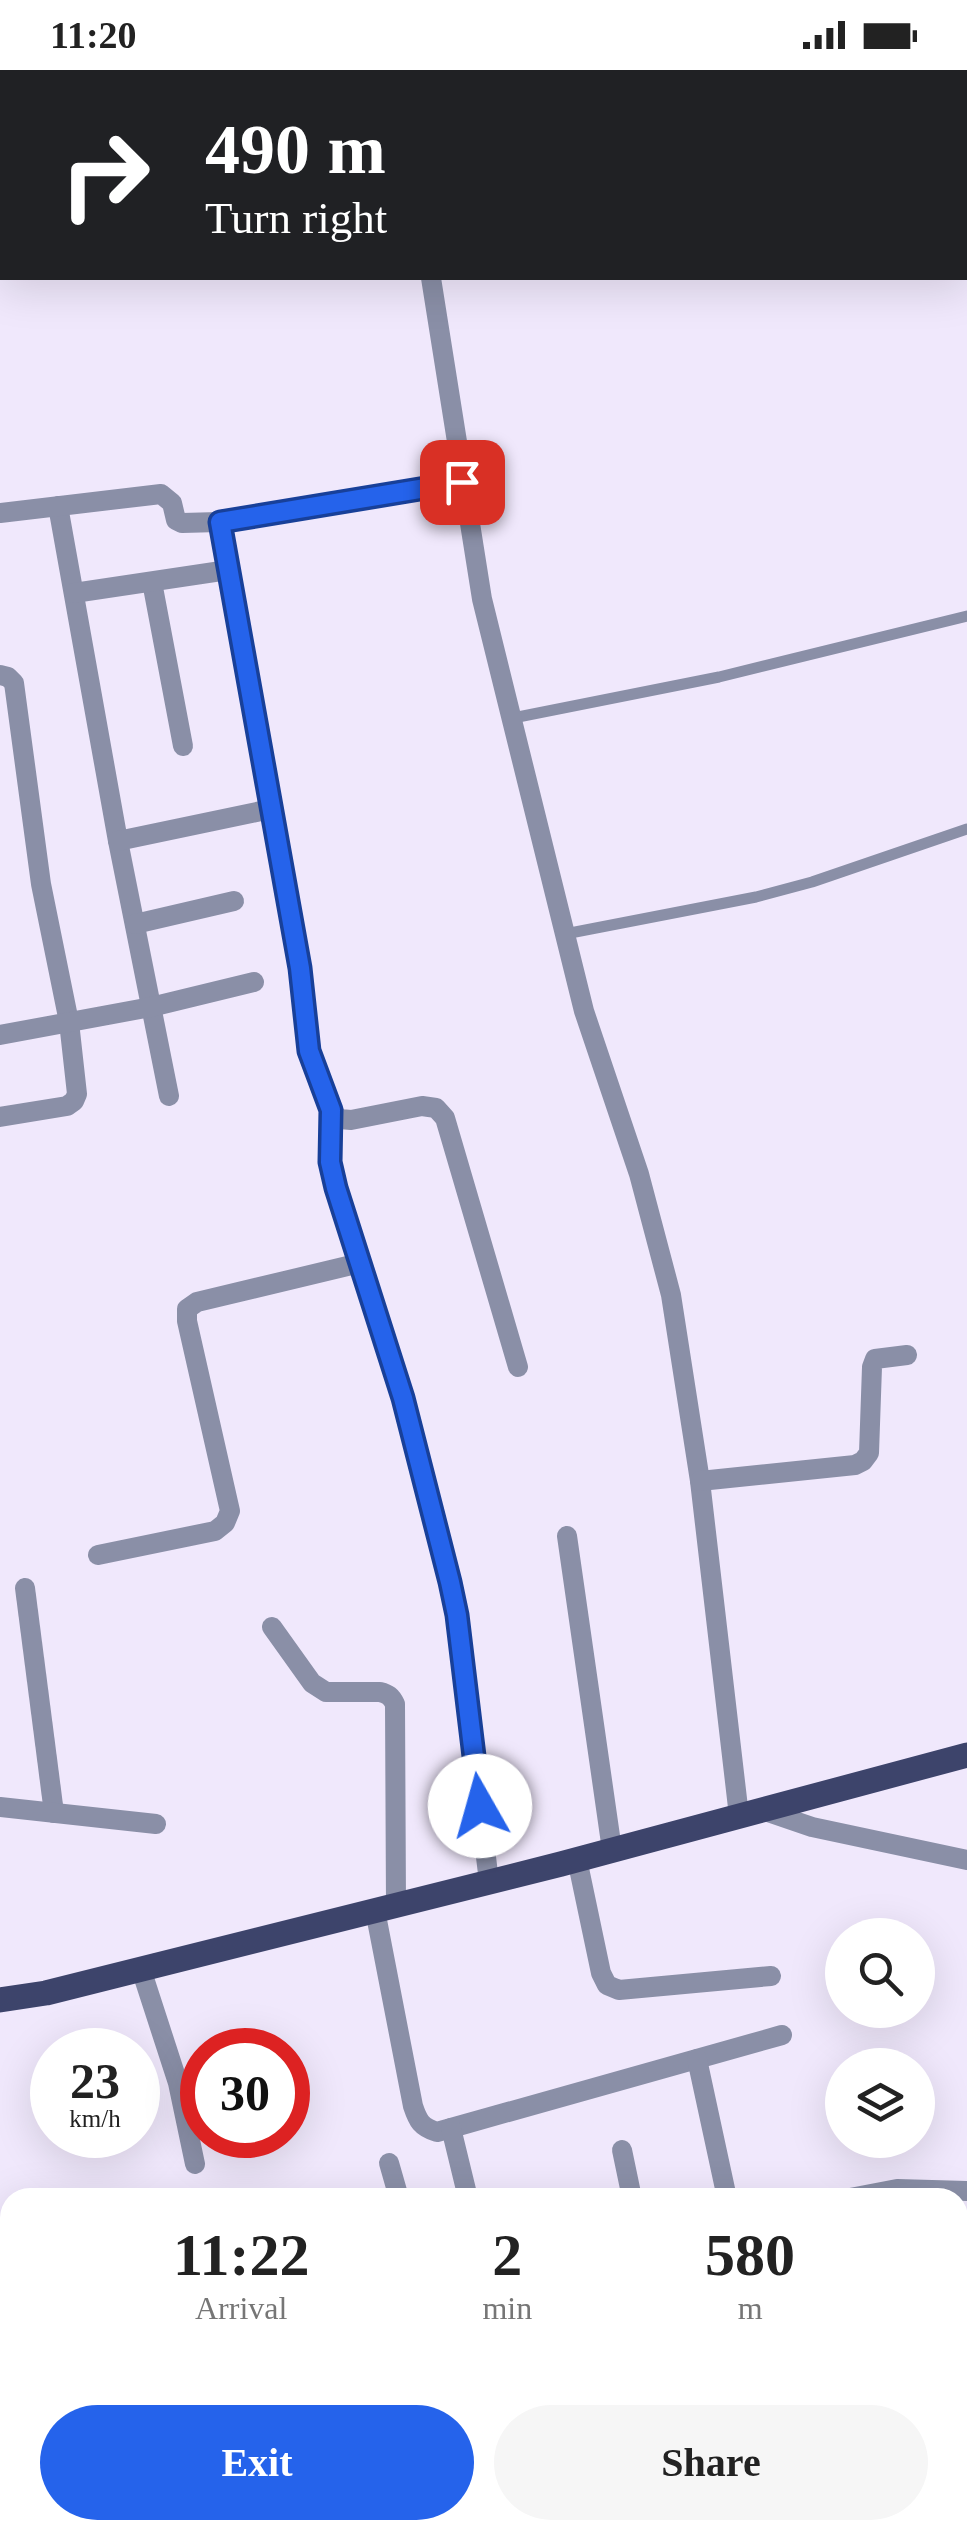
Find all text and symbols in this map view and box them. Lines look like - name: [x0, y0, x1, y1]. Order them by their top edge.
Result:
- text: 11:20: [50, 14, 137, 56]
- icon: right: [40, 110, 170, 240]
- text: 490 m: [205, 111, 386, 188]
- text: Turn right: [205, 193, 387, 243]
- pin: [420, 440, 505, 525]
- icon: arrive: [435, 455, 490, 510]
- position arrow: [428, 1754, 532, 1858]
- map controls: [825, 1918, 935, 2158]
- button: search: [825, 1918, 935, 2028]
- speed limit sign: 30: [180, 2028, 310, 2158]
- button: layers: [825, 2048, 935, 2158]
- text: 23: [70, 2053, 120, 2109]
- text: km/h: [69, 2105, 121, 2132]
- text: 11:22: [173, 2222, 310, 2288]
- text: 2: [492, 2222, 522, 2288]
- text: 580: [705, 2222, 795, 2288]
- text: Arrival: [195, 2290, 287, 2326]
- text: min: [482, 2290, 532, 2326]
- text: m: [738, 2290, 763, 2326]
- button: Exit: [40, 2405, 474, 2520]
- button: Share: [494, 2405, 928, 2520]

